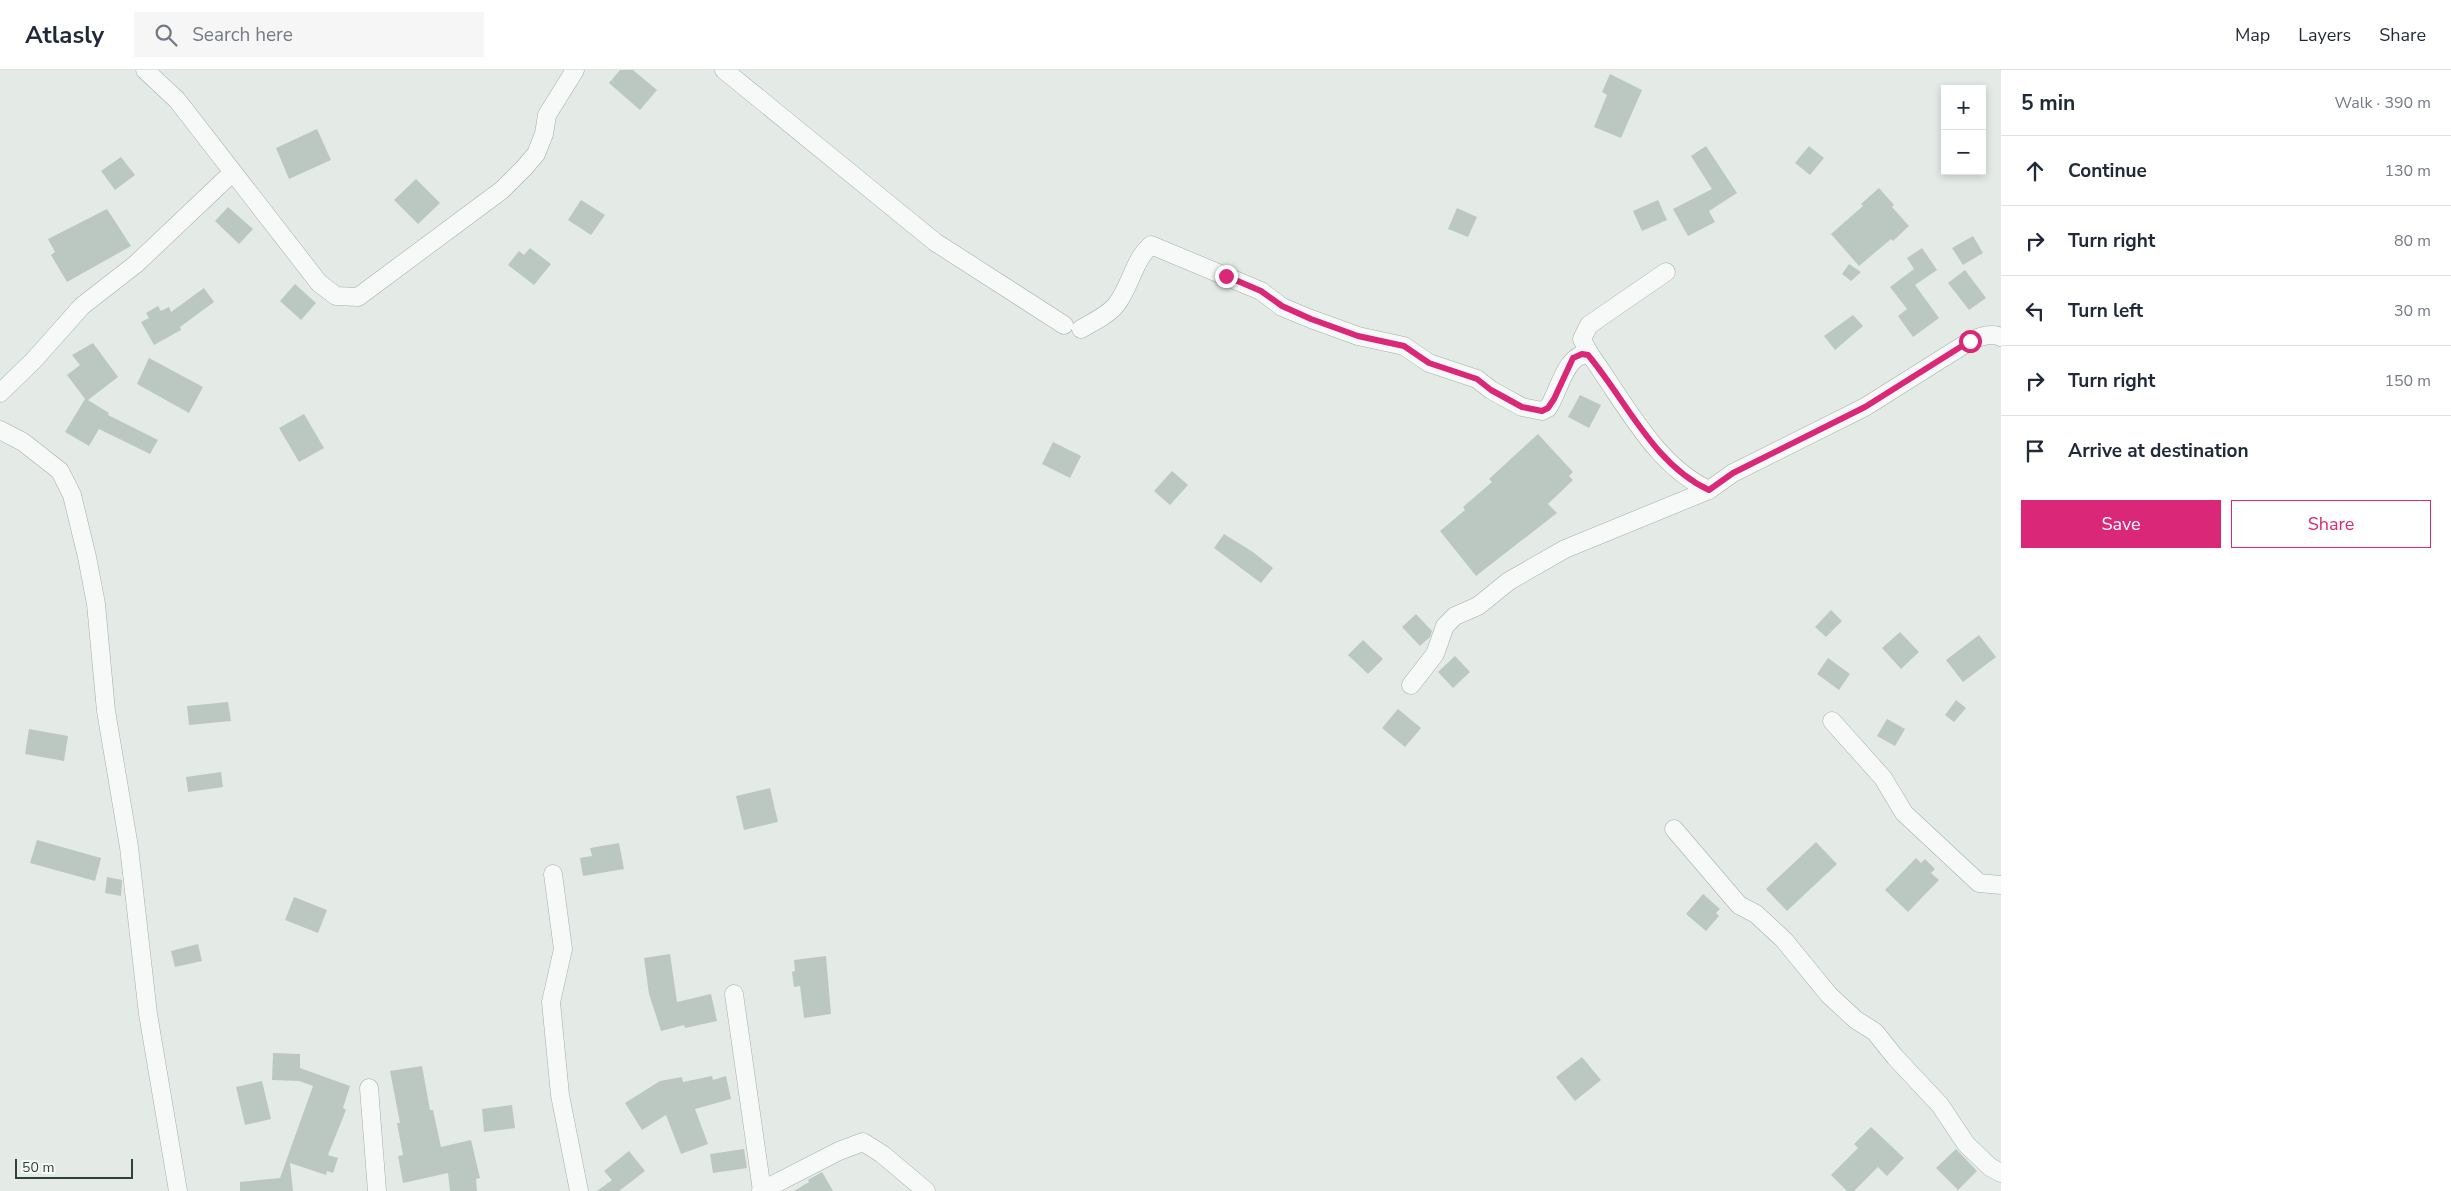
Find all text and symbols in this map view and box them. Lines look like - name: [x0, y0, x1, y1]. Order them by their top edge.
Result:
- search box: [134, 12, 484, 57]
- text: Atlasly: [25, 19, 104, 51]
- icon: search: [152, 21, 180, 49]
- text: Search here: [192, 22, 293, 48]
- text: Map: [2235, 23, 2270, 47]
- text: Layers: [2298, 23, 2351, 47]
- text: Share: [2379, 23, 2426, 47]
- map controls: [1941, 85, 1986, 175]
- button: +: [1941, 85, 1986, 130]
- text: 5 min: [2021, 89, 2075, 117]
- text: Walk · 390 m: [2335, 92, 2431, 114]
- button: −: [1941, 130, 1986, 175]
- icon: ahead: [2021, 157, 2049, 185]
- text: Continue: [2068, 158, 2147, 184]
- text: 130 m: [2384, 160, 2431, 182]
- icon: right: [2021, 227, 2049, 255]
- text: Turn right: [2068, 228, 2155, 254]
- text: 80 m: [2394, 230, 2431, 252]
- route end: [1215, 265, 1238, 288]
- icon: left: [2021, 297, 2049, 325]
- text: Turn left: [2068, 298, 2143, 324]
- text: 30 m: [2394, 300, 2431, 322]
- route start: [1959, 330, 1982, 353]
- icon: right: [2021, 367, 2049, 395]
- text: Turn right: [2068, 368, 2155, 394]
- text: 150 m: [2384, 370, 2431, 392]
- icon: arrive: [2021, 437, 2049, 465]
- text: Arrive at destination: [2068, 438, 2249, 464]
- button: Save: [2021, 500, 2221, 548]
- button: Share: [2231, 500, 2431, 548]
- scale bar: [15, 1156, 132, 1179]
- text: 50 m: [22, 1158, 54, 1177]

